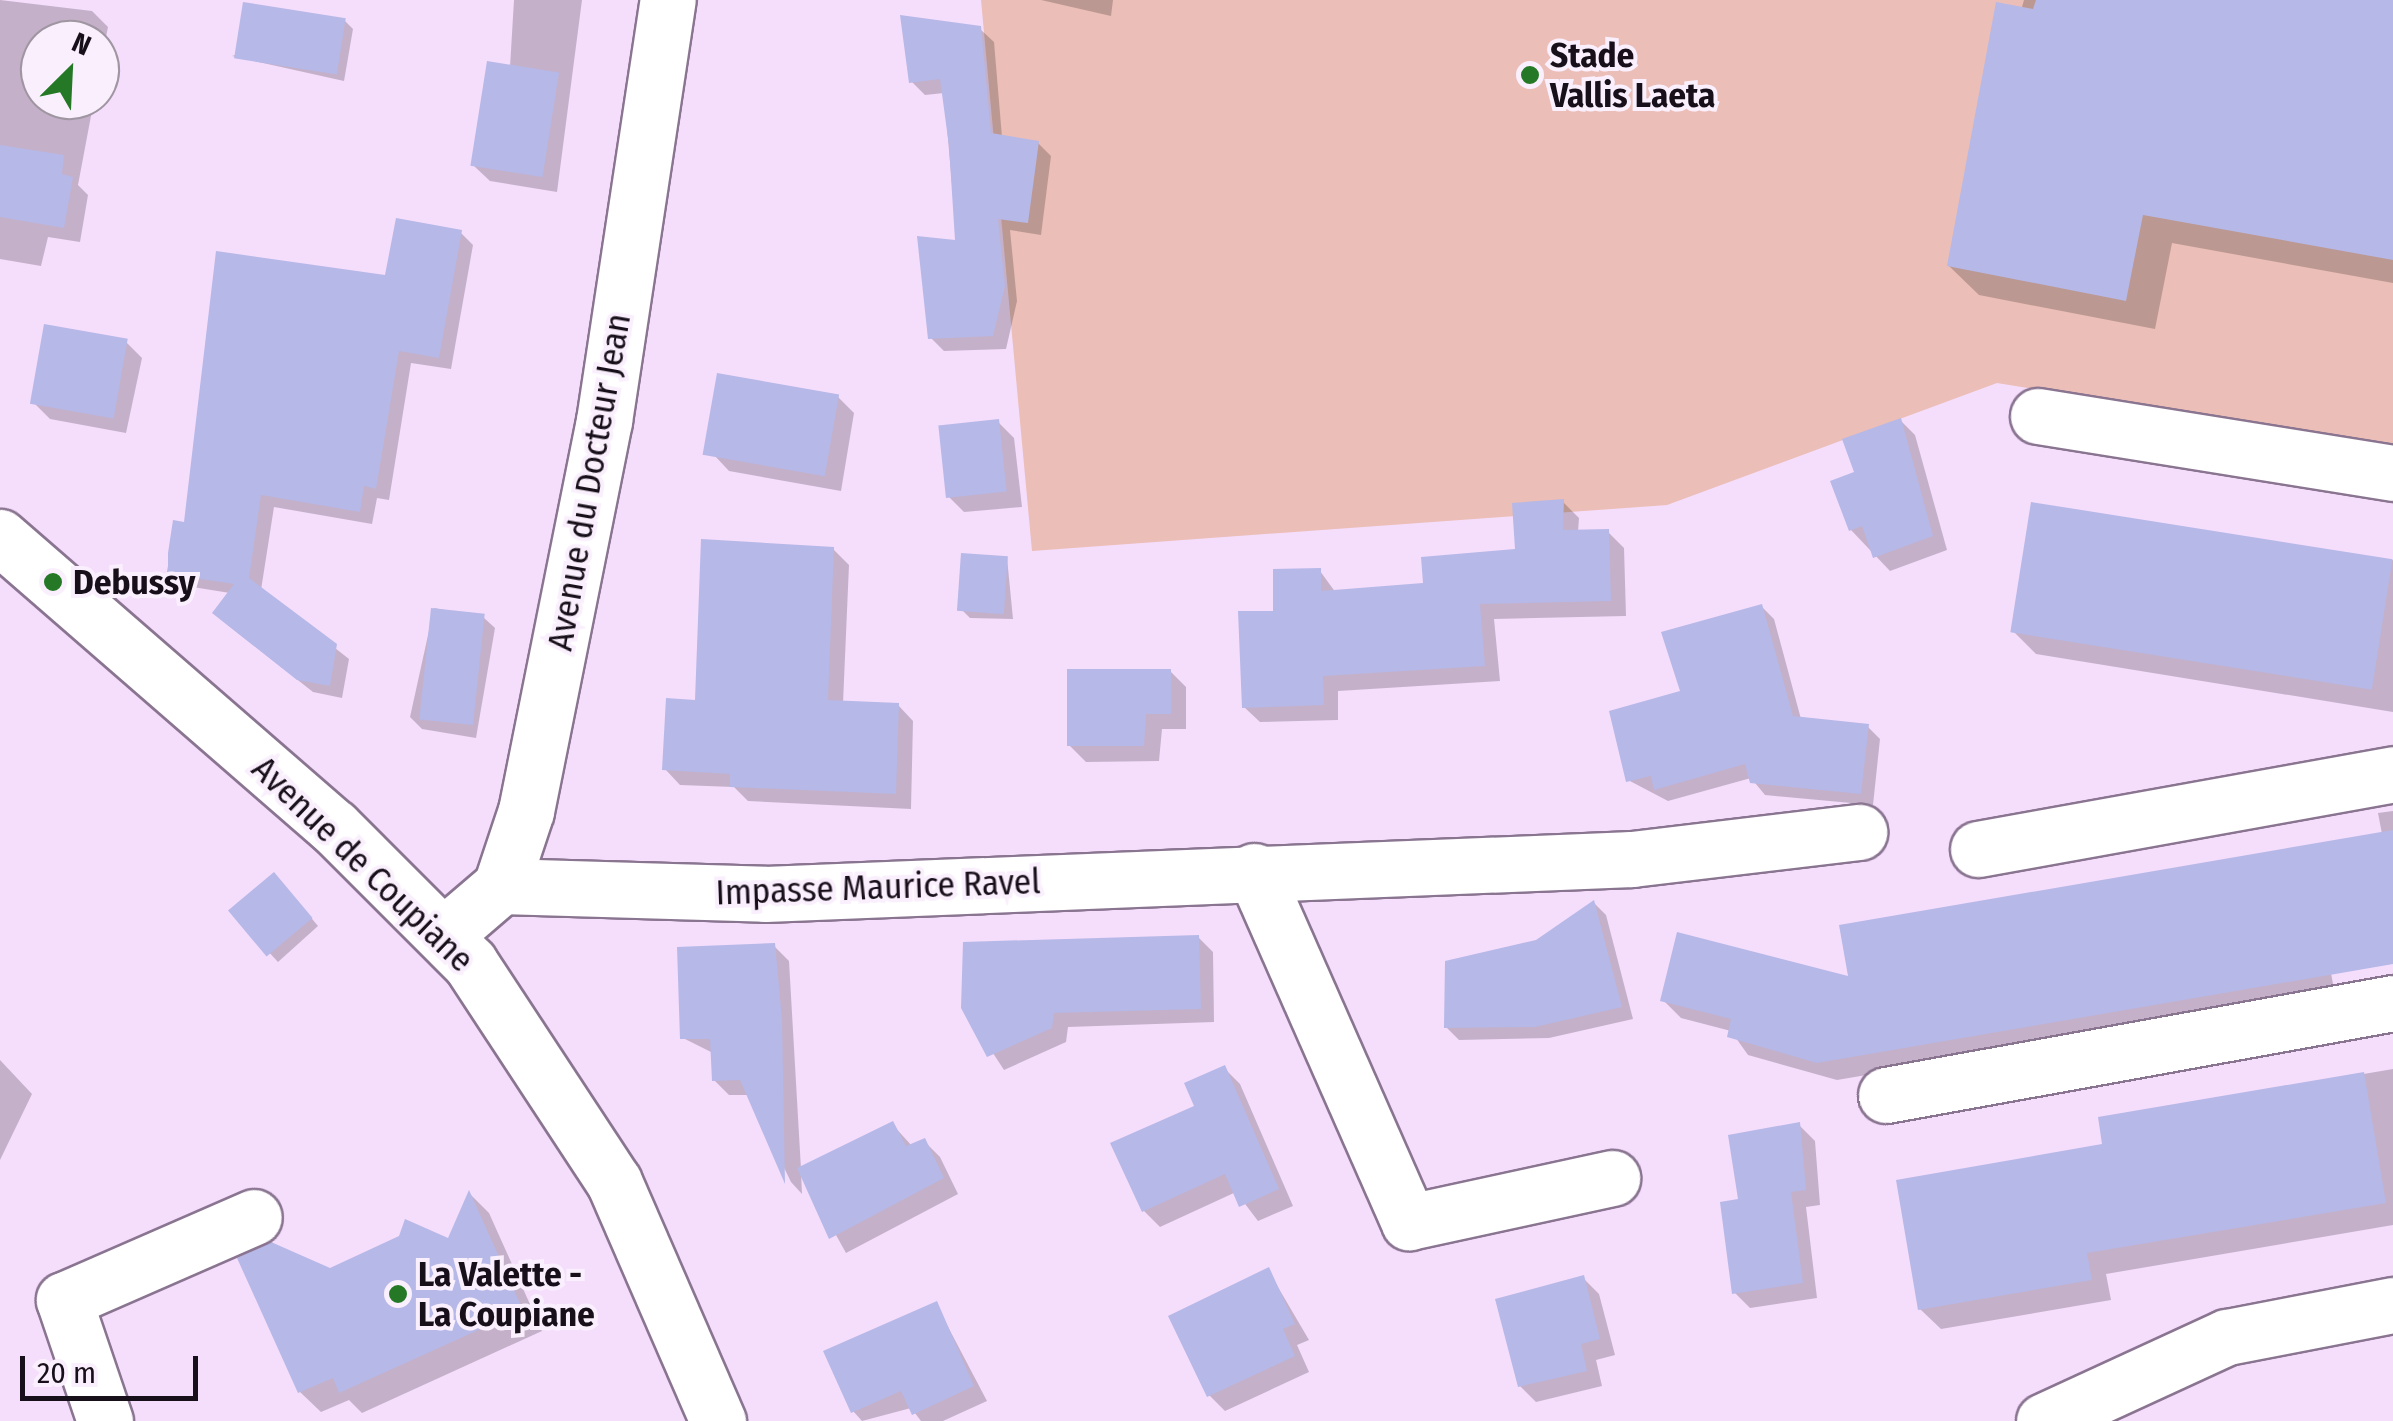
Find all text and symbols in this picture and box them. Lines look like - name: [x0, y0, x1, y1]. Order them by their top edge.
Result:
- north arrow: [20, 20, 120, 120]
- text: N: [67, 25, 96, 62]
- place label: Stade Vallis Laeta: [1550, 34, 1715, 116]
- marker: Stade Vallis Laeta: [1519, 64, 1541, 86]
- street label: Avenue du Docteur Jean: [539, 310, 639, 654]
- place label: Debussy: [73, 561, 195, 603]
- marker: Debussy: [42, 571, 64, 593]
- street label: Avenue de Coupiane: [243, 748, 483, 980]
- street label: Impasse Maurice Ravel: [715, 860, 1041, 914]
- place label: La Valette - La Coupiane: [418, 1253, 595, 1335]
- marker: La Valette - La Coupiane: [387, 1283, 409, 1305]
- scale bar: [25, 1336, 202, 1398]
- text: 20 m: [37, 1355, 96, 1391]

